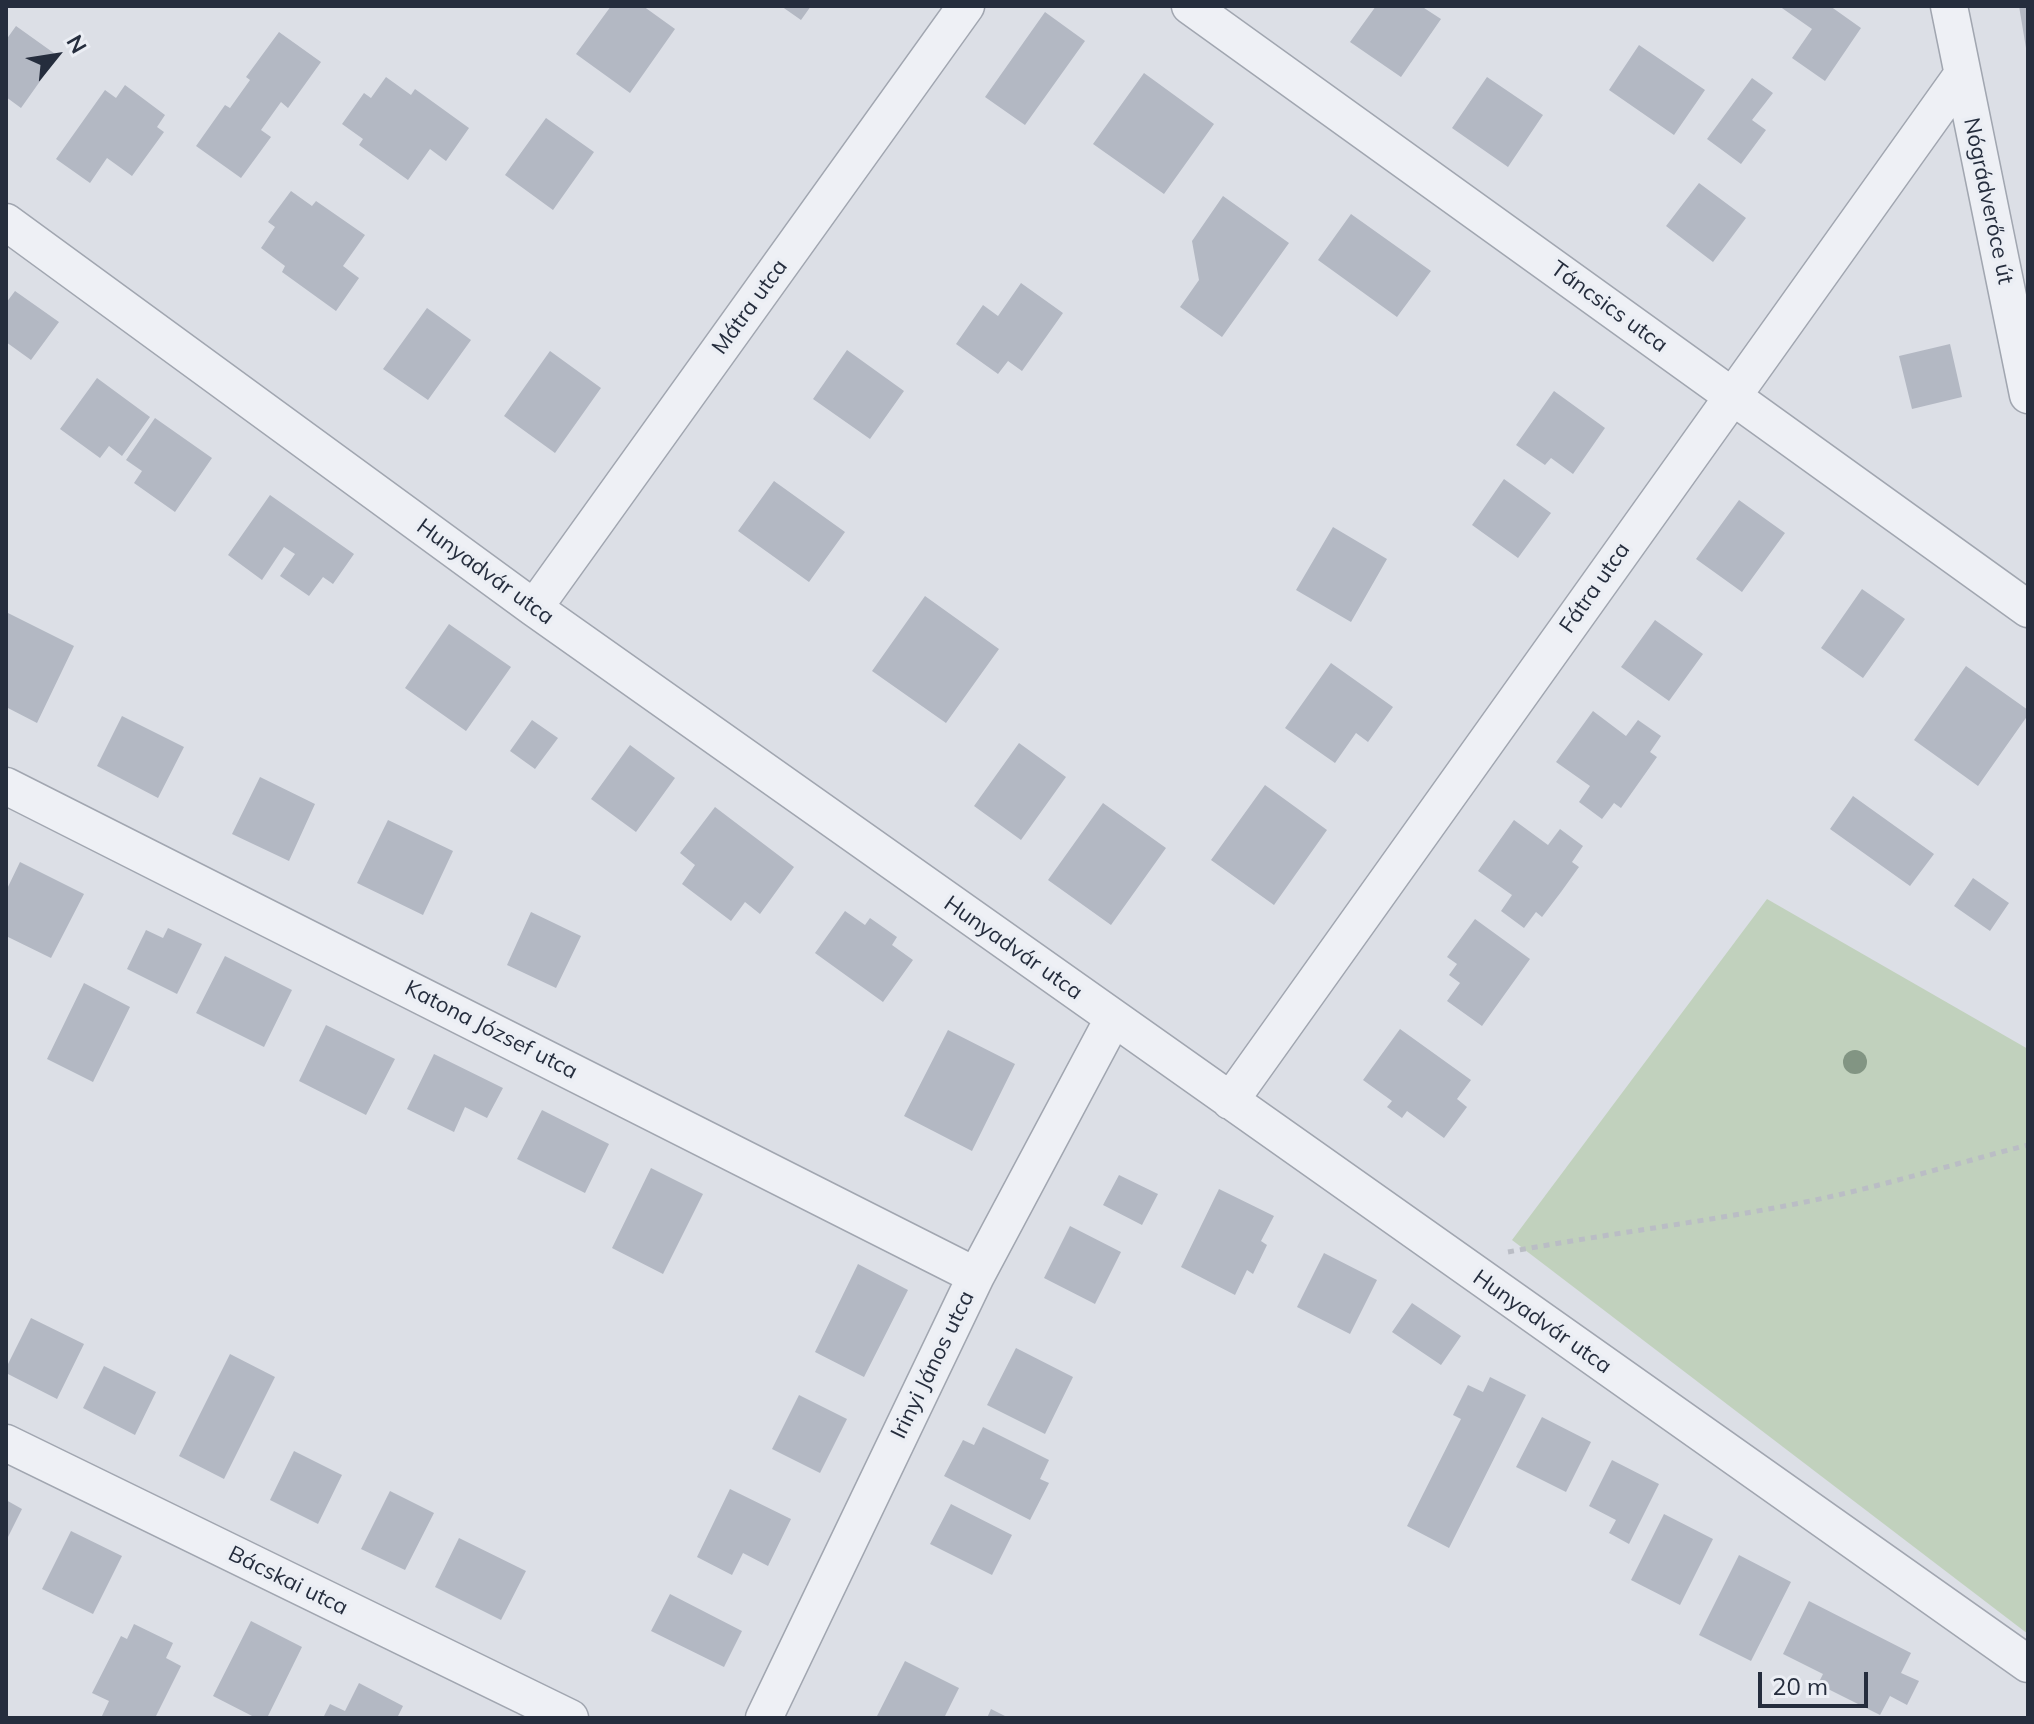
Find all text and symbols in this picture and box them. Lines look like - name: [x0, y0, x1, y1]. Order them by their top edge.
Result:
- north arrow: [16, 16, 96, 96]
- text: N: [61, 30, 93, 58]
- street label: Nógrádverőce út: [1957, 115, 2019, 287]
- street label: Mátra utca: [707, 254, 793, 360]
- street label: Táncsics utca: [1545, 256, 1673, 358]
- street label: Hunyadvár utca: [411, 513, 559, 631]
- street label: Fátra utca: [1554, 538, 1636, 638]
- street label: Hunyadvár utca: [939, 890, 1087, 1006]
- street label: Katona József utca: [400, 975, 582, 1085]
- street label: Hunyadvár utca: [1468, 1264, 1616, 1380]
- street label: Irinyi János utca: [886, 1287, 980, 1443]
- street label: Bácskai utca: [224, 1541, 352, 1621]
- scale bar: [1762, 1656, 1872, 1706]
- text: 20 m: [1772, 1671, 1828, 1701]

